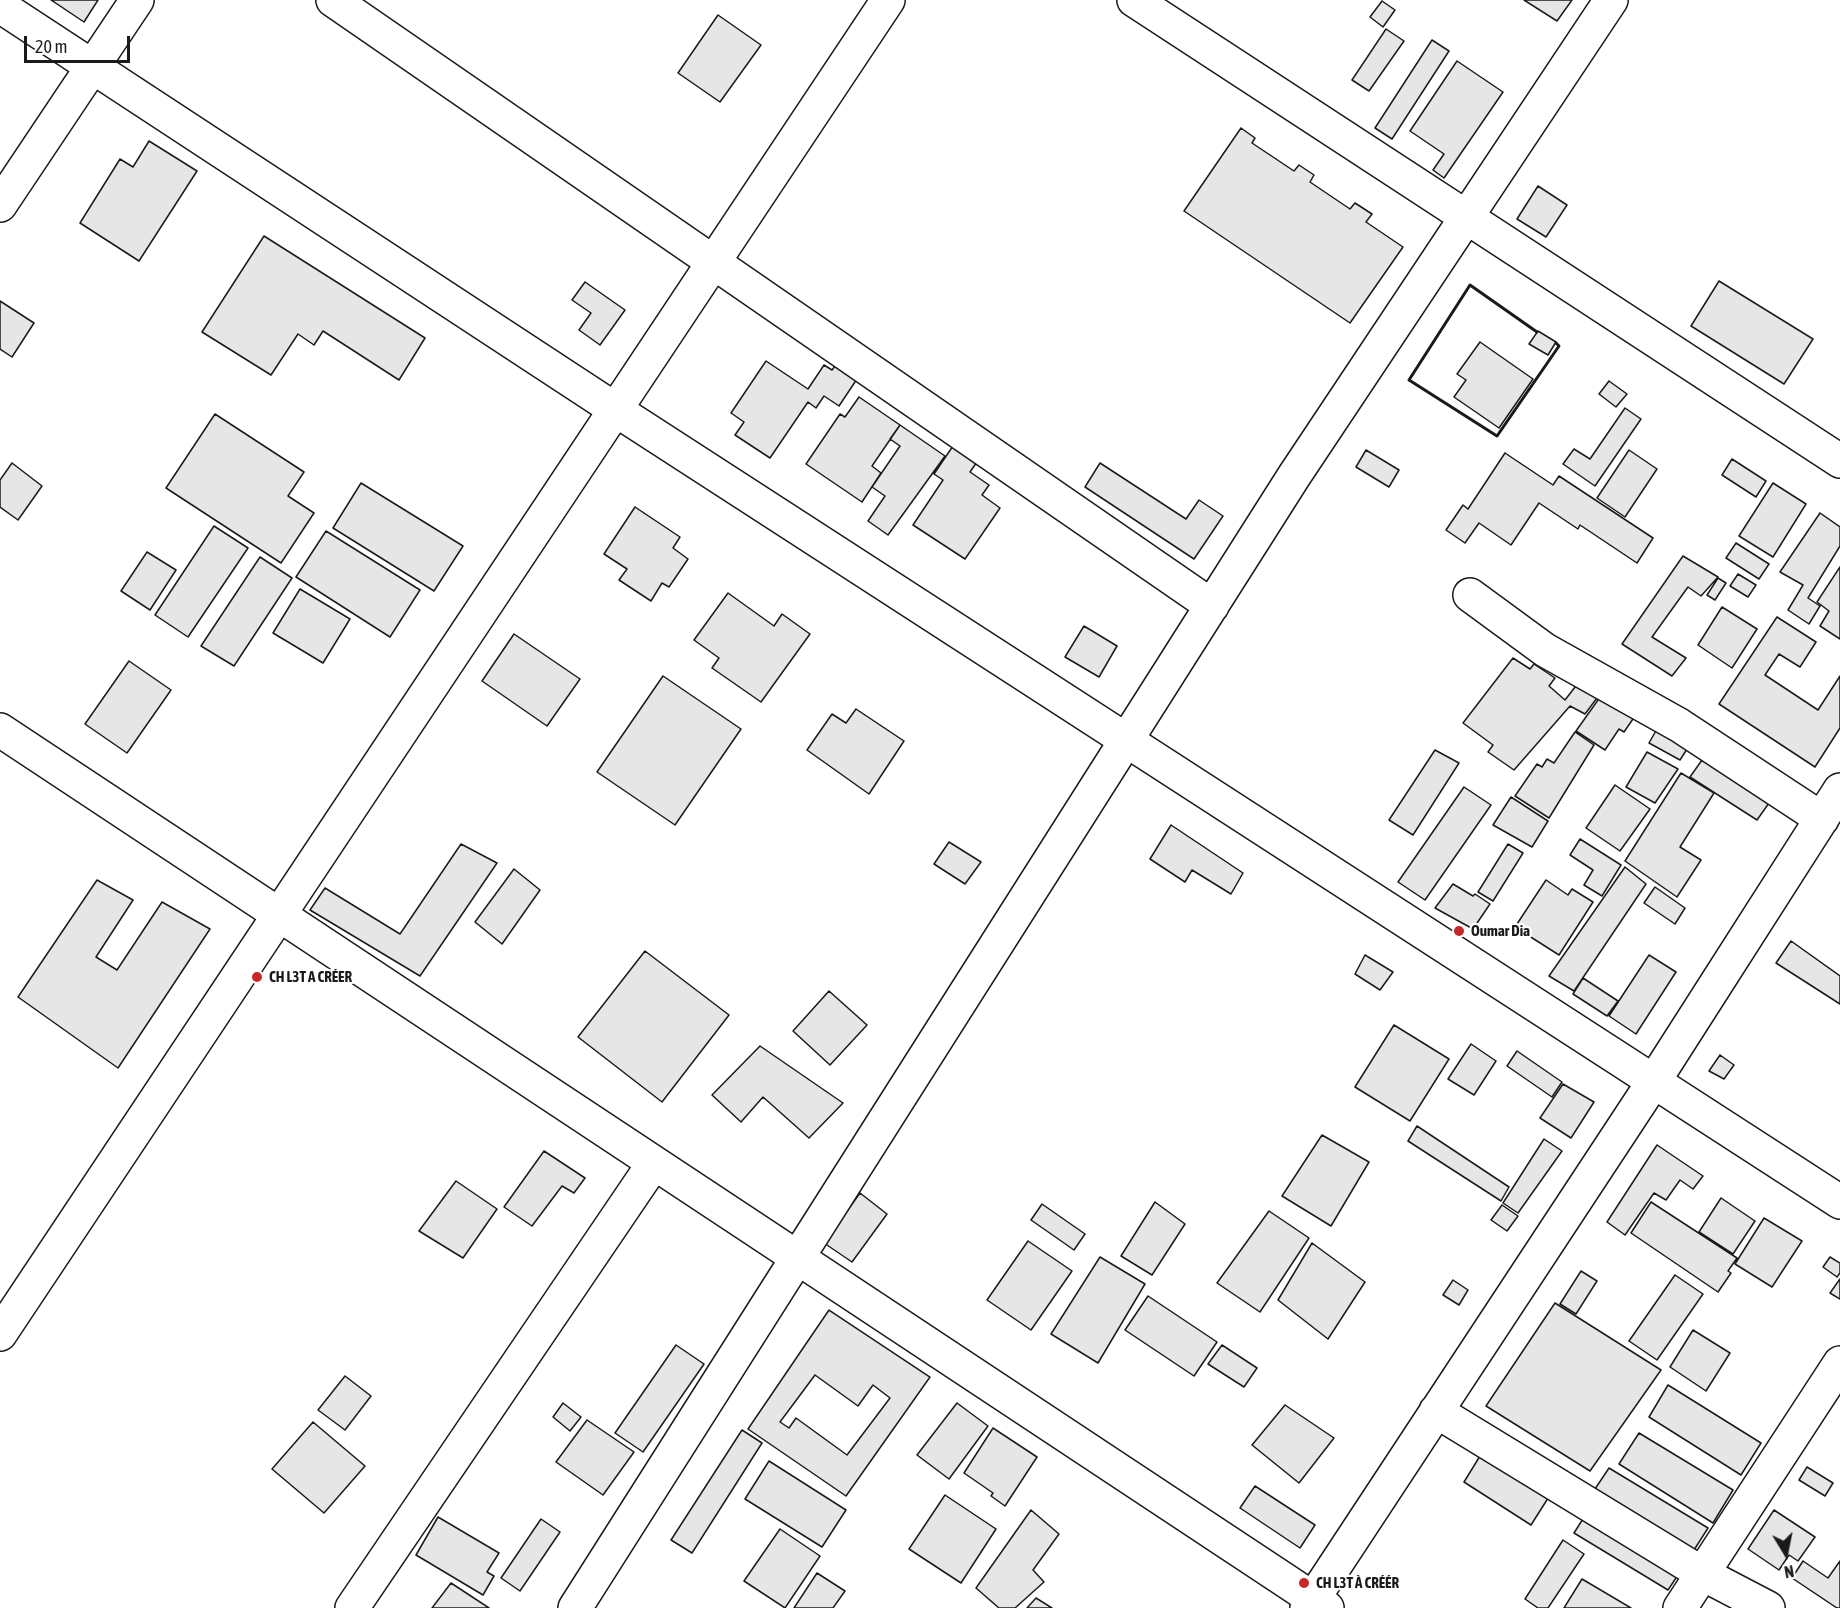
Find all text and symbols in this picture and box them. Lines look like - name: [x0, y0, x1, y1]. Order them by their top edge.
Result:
- scale bar: [27, 24, 134, 62]
- text: 20 m: [35, 36, 67, 57]
- place label: Oumar Dia: [1471, 922, 1530, 940]
- marker: Oumar Dia: [1452, 924, 1466, 938]
- place label: CH L3T A CRÉER: [269, 968, 352, 986]
- marker: CH L3T A CRÉER: [250, 970, 264, 984]
- north arrow: [1756, 1524, 1816, 1584]
- text: N: [1783, 1562, 1795, 1581]
- place label: CH L3T À CRÉÉR: [1316, 1574, 1399, 1592]
- marker: CH L3T À CRÉÉR: [1297, 1576, 1311, 1590]

